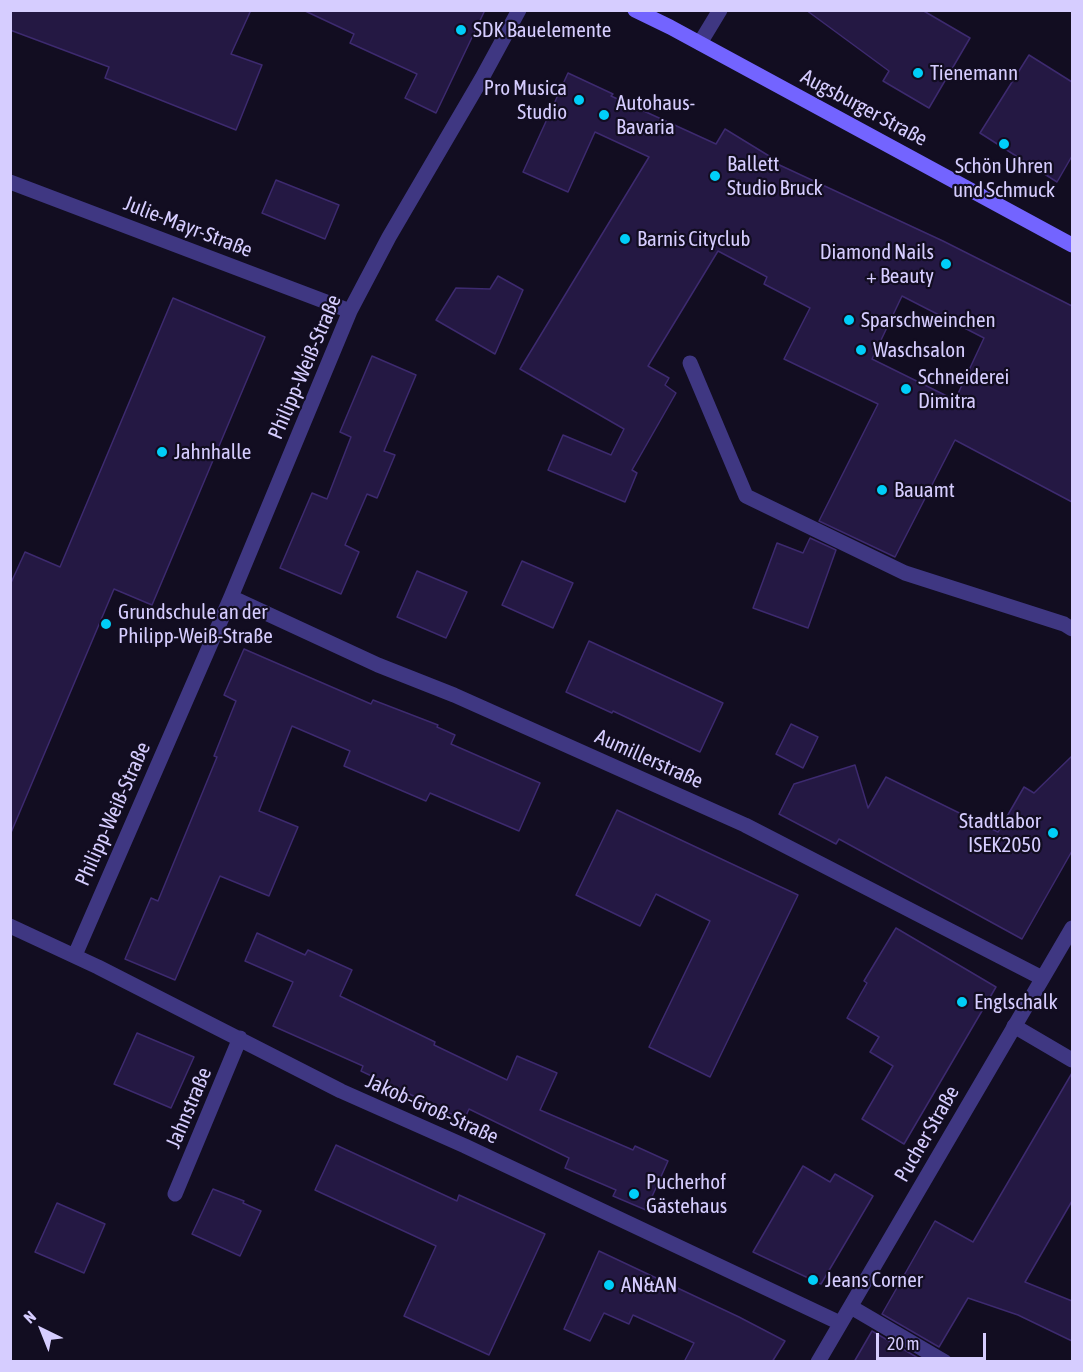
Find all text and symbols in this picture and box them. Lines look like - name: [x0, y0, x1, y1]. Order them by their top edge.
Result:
- place label: SDK Bauelemente: [473, 17, 611, 43]
- marker: SDK Bauelemente: [454, 23, 468, 37]
- place label: Tienemann: [930, 60, 1018, 86]
- street label: Augsburger Straße: [796, 64, 932, 152]
- marker: Tienemann: [911, 66, 925, 80]
- place label: Pro Musica Studio: [484, 75, 567, 125]
- place label: Autohaus- Bavaria: [616, 90, 695, 140]
- marker: Pro Musica Studio: [572, 93, 586, 107]
- marker: Autohaus- Bavaria: [597, 108, 611, 122]
- marker: Schön Uhren und Schmuck: [997, 137, 1011, 151]
- place label: Ballett Studio Bruck: [727, 151, 823, 201]
- place label: Schön Uhren und Schmuck: [953, 153, 1055, 203]
- marker: Ballett Studio Bruck: [708, 169, 722, 183]
- street label: Julie-Mayr-Straße: [120, 191, 256, 263]
- place label: Barnis Cityclub: [637, 226, 750, 252]
- marker: Barnis Cityclub: [618, 232, 632, 246]
- place label: Diamond Nails + Beauty: [820, 239, 934, 289]
- marker: Diamond Nails + Beauty: [939, 257, 953, 271]
- street label: Philipp-Weiß-Straße: [263, 291, 347, 443]
- place label: Sparschweinchen: [861, 307, 996, 333]
- marker: Sparschweinchen: [842, 313, 856, 327]
- place label: Waschsalon: [873, 337, 965, 363]
- marker: Waschsalon: [854, 343, 868, 357]
- place label: Schneiderei Dimitra: [918, 364, 1009, 414]
- marker: Schneiderei Dimitra: [899, 382, 913, 396]
- place label: Jahnhalle: [174, 439, 251, 465]
- marker: Jahnhalle: [155, 445, 169, 459]
- place label: Bauamt: [894, 477, 955, 503]
- marker: Bauamt: [875, 483, 889, 497]
- place label: Grundschule an der Philipp-Weiß-Straße: [118, 599, 273, 649]
- marker: Grundschule an der Philipp-Weiß-Straße: [99, 617, 113, 631]
- street label: Aumillerstraße: [591, 724, 707, 794]
- street label: Philipp-Weiß-Straße: [70, 738, 156, 890]
- place label: Stadtlabor ISEK2050: [959, 808, 1041, 858]
- marker: Stadtlabor ISEK2050: [1046, 826, 1060, 840]
- place label: Englschalk: [974, 989, 1058, 1015]
- marker: Englschalk: [955, 995, 969, 1009]
- street label: Jahnstraße: [161, 1064, 217, 1152]
- street label: Jakob-Groß-Straße: [362, 1069, 502, 1149]
- street label: Pucher Straße: [889, 1081, 965, 1187]
- place label: Pucherhof Gästehaus: [646, 1169, 727, 1219]
- marker: Pucherhof Gästehaus: [627, 1187, 641, 1201]
- place label: Jeans Corner: [825, 1267, 923, 1293]
- place label: AN&AN: [621, 1272, 677, 1298]
- marker: Jeans Corner: [806, 1273, 820, 1287]
- marker: AN&AN: [602, 1278, 616, 1292]
- north arrow: [12, 1300, 72, 1360]
- text: N: [20, 1307, 39, 1327]
- scale bar: [879, 1321, 988, 1359]
- text: 20 m: [887, 1333, 919, 1354]

